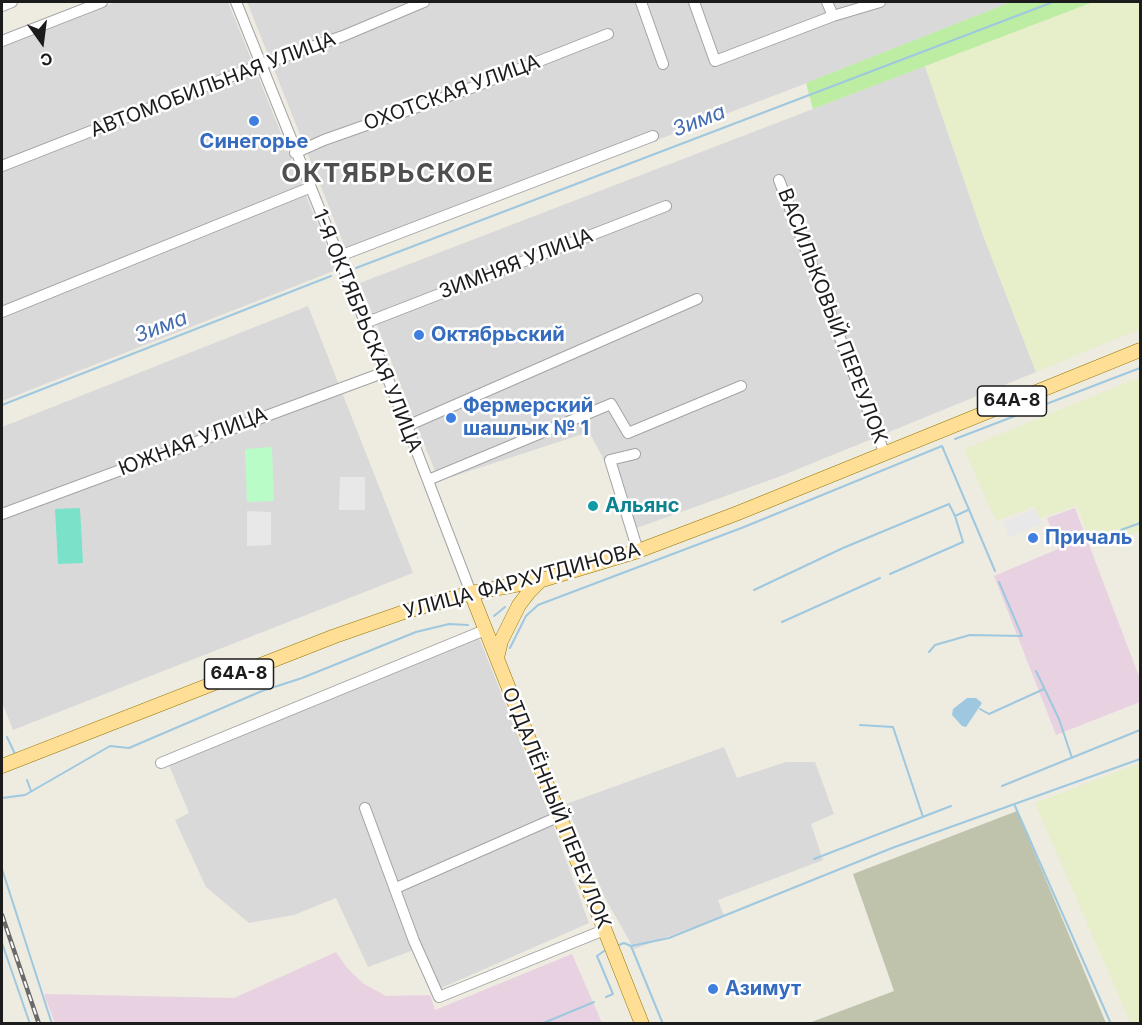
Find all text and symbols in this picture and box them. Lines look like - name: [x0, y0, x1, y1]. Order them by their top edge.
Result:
- north arrow: [12, 12, 72, 72]
- street label: АВТОМОБИЛЬНАЯ УЛИЦА: [87, 27, 339, 143]
- text: С: [38, 48, 55, 71]
- street label: ОХОТСКАЯ УЛИЦА: [361, 50, 543, 136]
- water label: Зима: [669, 99, 729, 143]
- marker: Синегорье: [247, 114, 261, 128]
- place label: Синегорье: [200, 130, 308, 154]
- district label: ОКТЯБРЬСКОЕ: [281, 158, 495, 190]
- street label: ВАСИЛЬКОВЫЙ ПЕРЕУЛОК: [772, 185, 892, 447]
- street label: 1-Я ОКТЯБРЬСКАЯ УЛИЦА: [307, 206, 427, 456]
- street label: ЗИМНЯЯ УЛИЦА: [436, 224, 596, 304]
- water label: Зима: [131, 305, 191, 349]
- place label: Октябрьский: [431, 323, 565, 347]
- marker: Октябрьский: [412, 328, 426, 342]
- road number: 64А-8: [978, 386, 1046, 416]
- place label: Фермерский шашлык № 1: [463, 394, 593, 441]
- street label: ЮЖНАЯ УЛИЦА: [115, 403, 271, 481]
- marker: Фермерский шашлык № 1: [444, 411, 458, 425]
- place label: Альянс: [605, 494, 680, 518]
- marker: Альянс: [586, 499, 600, 513]
- place label: Причаль: [1045, 526, 1133, 550]
- marker: Причаль: [1026, 531, 1040, 545]
- street label: УЛИЦА ФАРХУТДИНОВА: [401, 538, 643, 624]
- road number: 64А-8: [204, 659, 274, 689]
- street label: ОТДАЛЁННЫЙ ПЕРЕУЛОК: [497, 684, 615, 932]
- place label: Азимут: [725, 977, 801, 1001]
- marker: Азимут: [706, 982, 720, 996]

